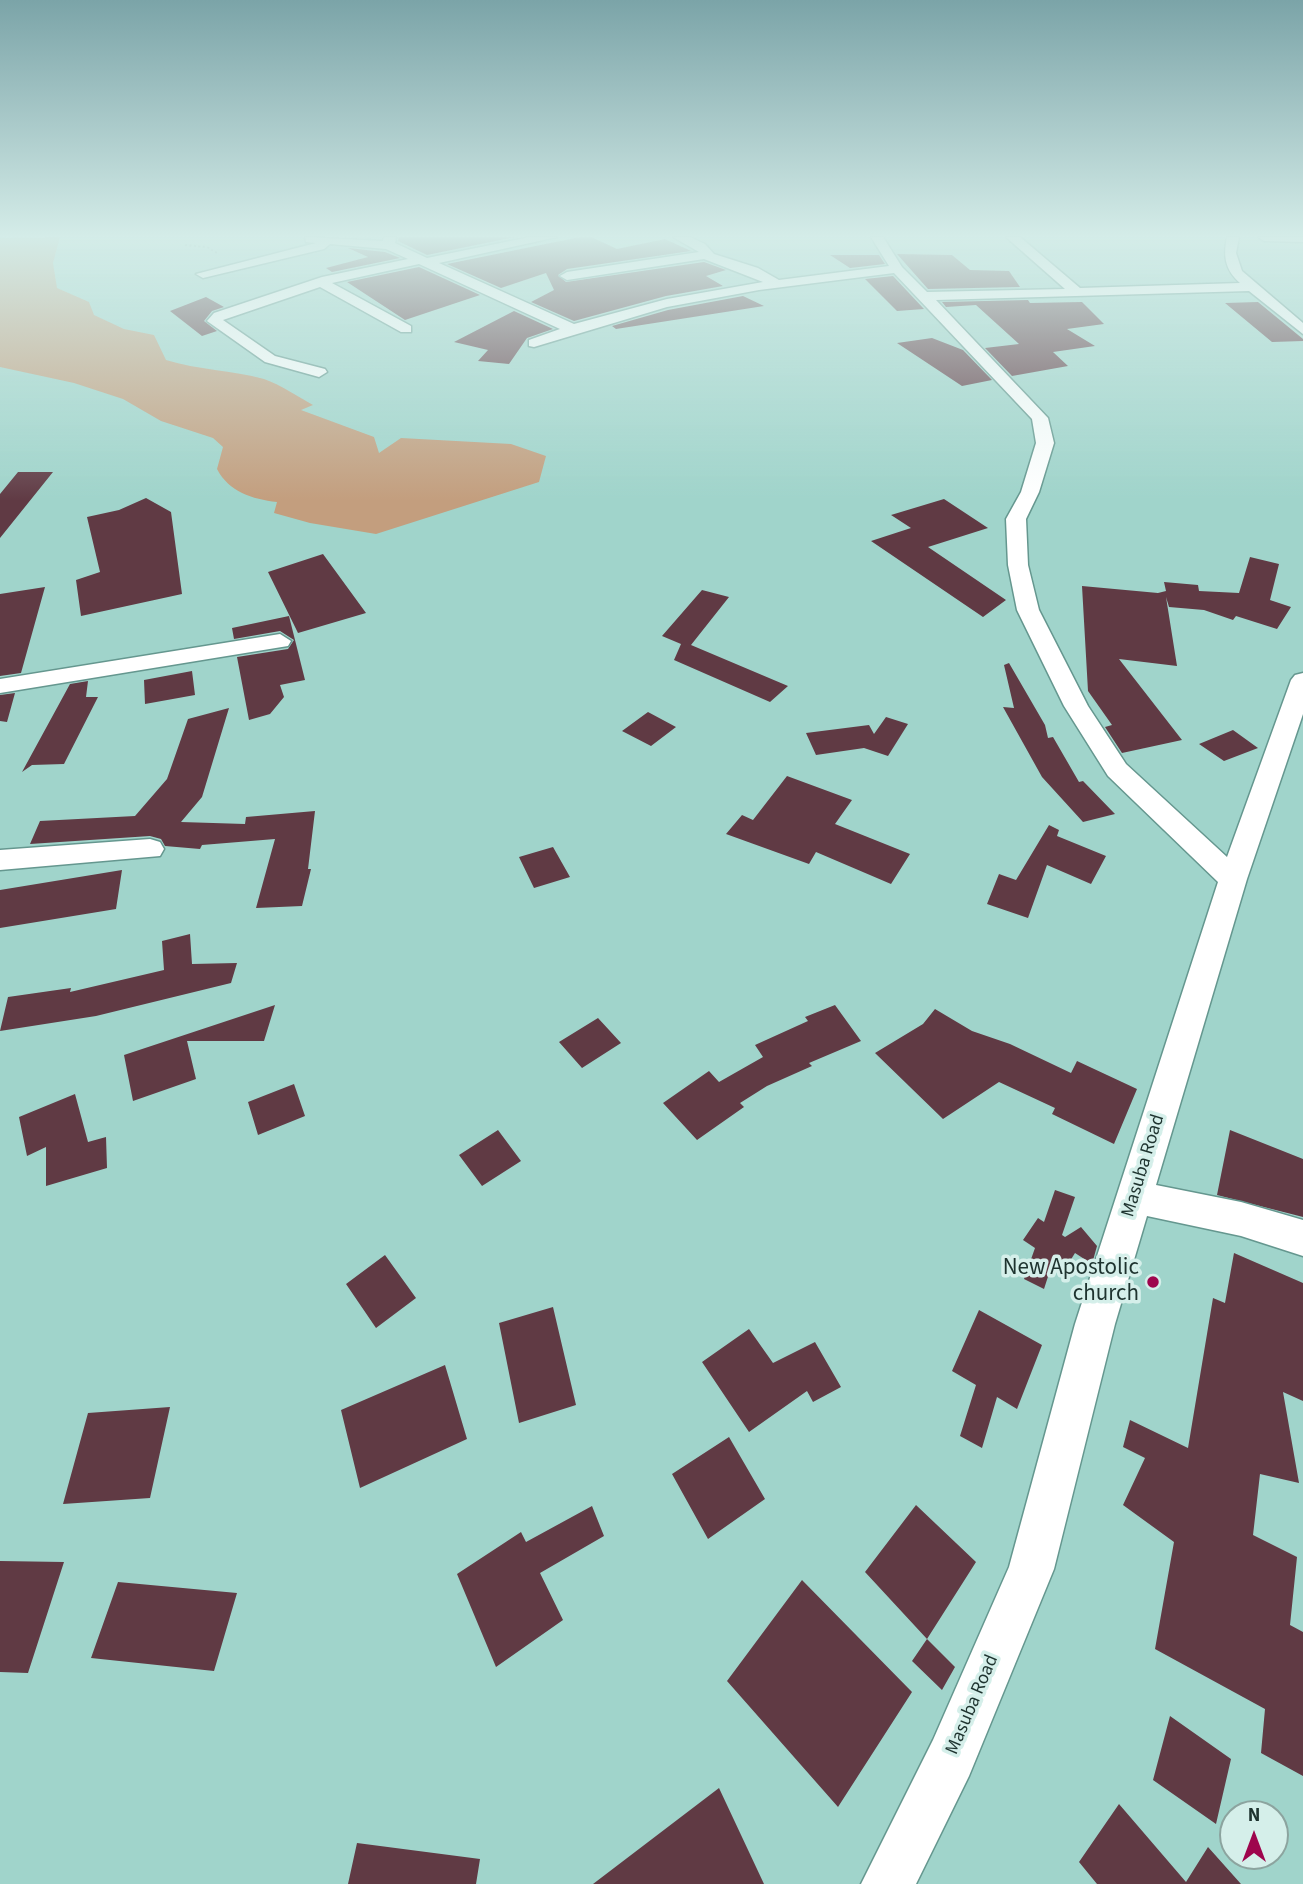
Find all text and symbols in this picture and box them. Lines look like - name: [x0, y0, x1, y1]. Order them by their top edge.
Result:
- street label: Masuba Road: [1118, 1112, 1170, 1220]
- place label: New Apostolic church: [1003, 1255, 1139, 1309]
- marker: New Apostolic church: [1145, 1274, 1161, 1290]
- street label: Masuba Road: [942, 1652, 1004, 1758]
- north arrow: [1219, 1800, 1289, 1870]
- text: N: [1248, 1802, 1260, 1829]

